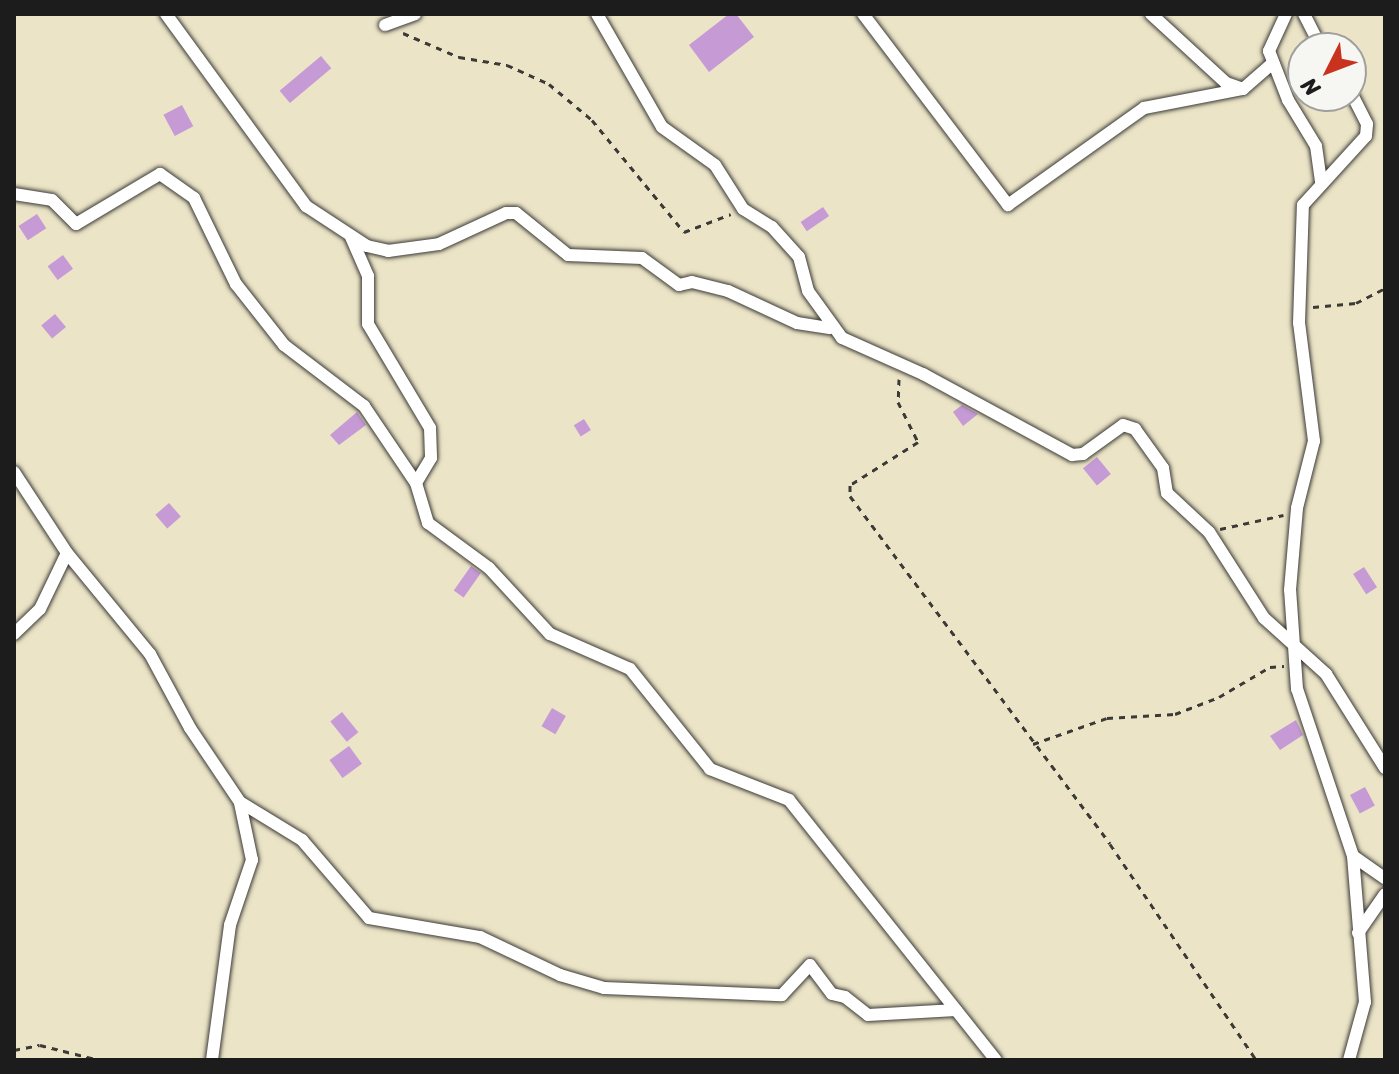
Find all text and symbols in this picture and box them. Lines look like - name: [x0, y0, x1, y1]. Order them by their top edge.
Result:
- north arrow: [1287, 32, 1367, 112]
- text: N: [1291, 68, 1330, 106]

